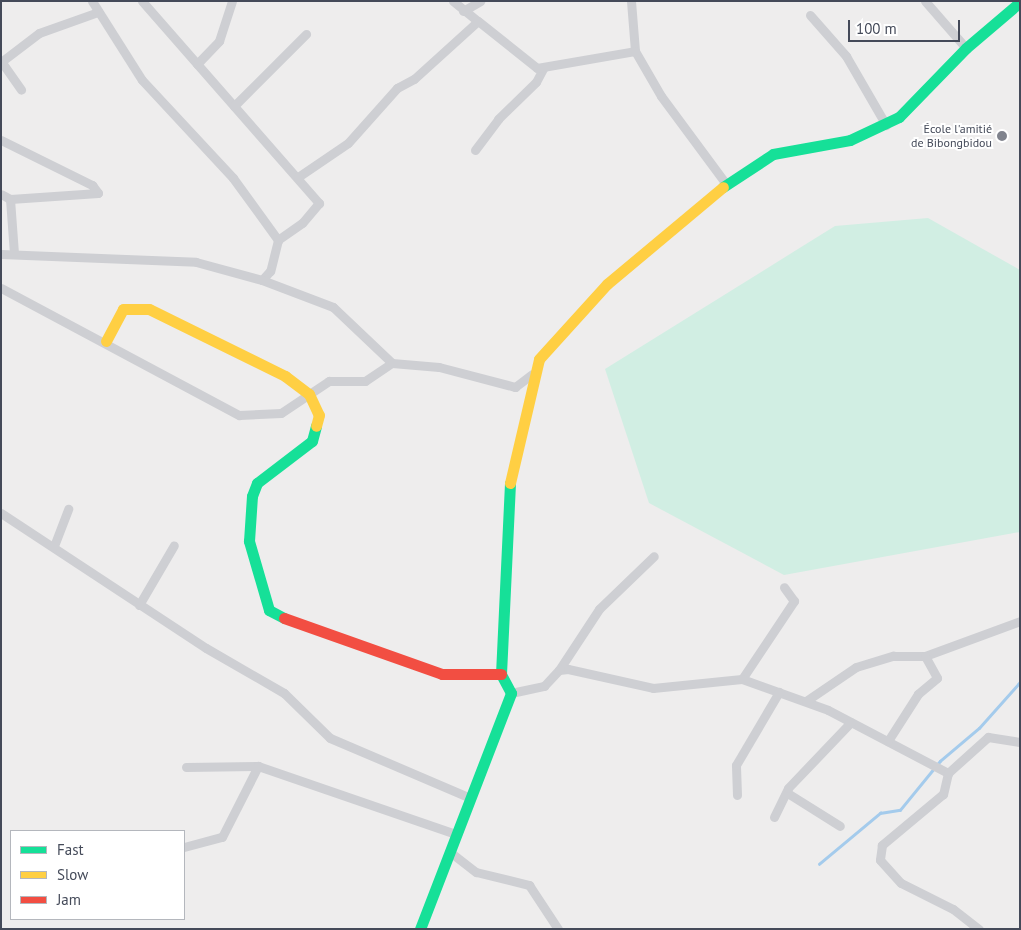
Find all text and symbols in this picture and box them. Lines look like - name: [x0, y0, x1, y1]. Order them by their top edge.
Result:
- scale bar: [851, 10, 964, 42]
- text: 100 m: [856, 19, 897, 38]
- place label: École l'amitié de Bibongbidou: [911, 122, 992, 150]
- marker: École l'amitié de Bibongbidou: [996, 130, 1008, 142]
- legend: [10, 830, 185, 920]
- text: Fast: [57, 840, 84, 859]
- text: Slow: [57, 865, 88, 884]
- text: Jam: [57, 890, 81, 909]

